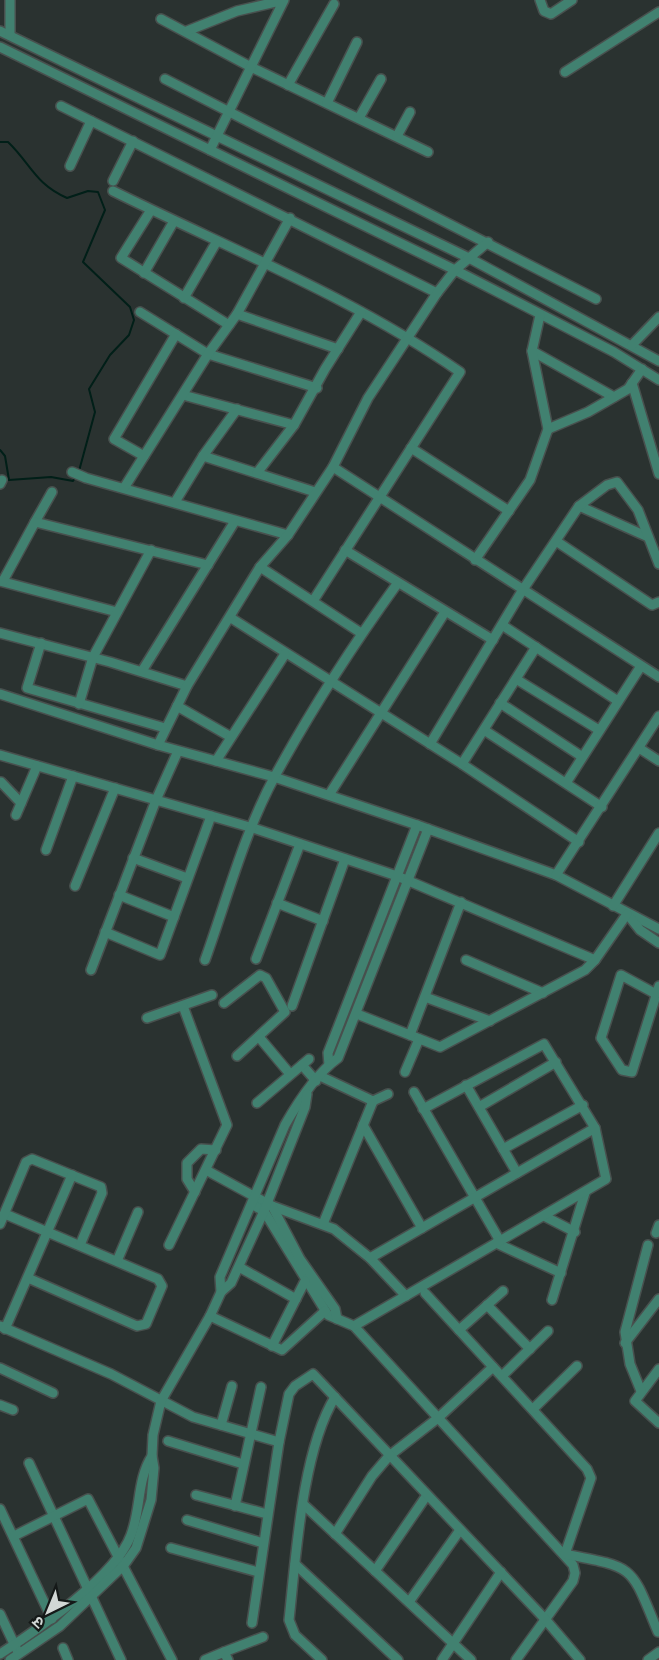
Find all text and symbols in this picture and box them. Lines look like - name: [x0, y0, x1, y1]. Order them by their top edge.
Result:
- north arrow: [18, 1582, 78, 1642]
- text: उ: [28, 1612, 48, 1633]

